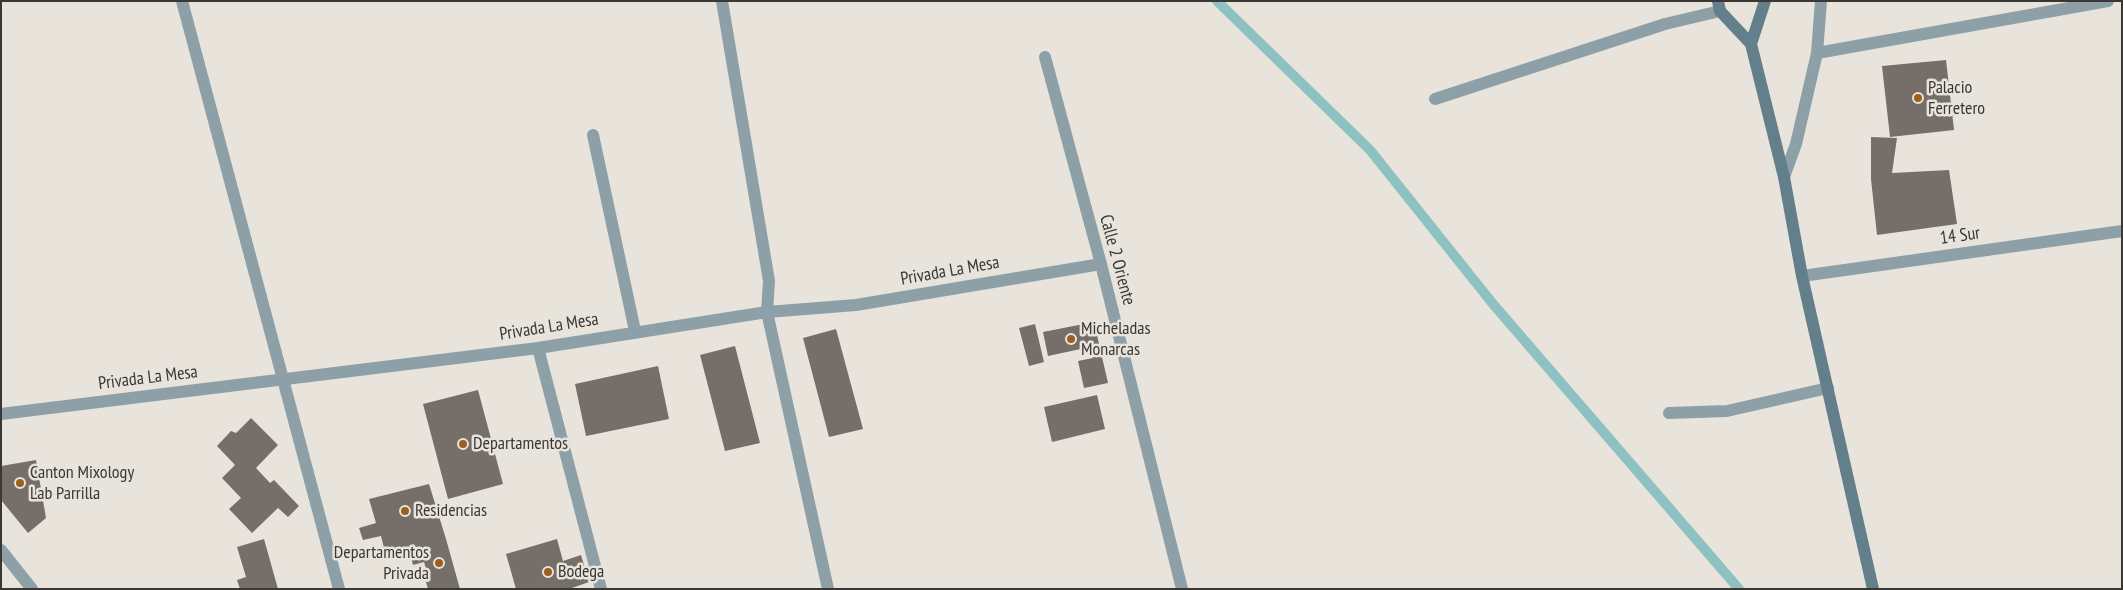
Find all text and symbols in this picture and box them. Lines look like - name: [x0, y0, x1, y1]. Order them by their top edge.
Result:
- place label: Palacio Ferretero: [1928, 77, 1985, 120]
- marker: Palacio Ferretero: [1912, 92, 1924, 104]
- street label: Calle 2 Oriente: [1095, 212, 1139, 308]
- street label: 14 Sur: [1938, 222, 1982, 250]
- street label: Privada La Mesa: [899, 252, 1001, 290]
- street label: Privada La Mesa: [498, 309, 600, 345]
- place label: Micheladas Monarcas: [1081, 318, 1151, 360]
- marker: Micheladas Monarcas: [1065, 333, 1077, 345]
- street label: Privada La Mesa: [97, 361, 199, 395]
- place label: Departamentos: [473, 433, 568, 455]
- marker: Departamentos: [457, 438, 469, 450]
- place label: Canton Mixology Lab Parrilla: [30, 462, 134, 504]
- marker: Canton Mixology Lab Parrilla: [14, 477, 26, 489]
- place label: Residencias: [415, 500, 487, 522]
- marker: Residencias: [399, 505, 411, 517]
- place label: Departamentos Privada: [334, 542, 429, 584]
- marker: Departamentos Privada: [433, 557, 445, 569]
- place label: Bodega: [558, 561, 604, 583]
- marker: Bodega: [542, 566, 554, 578]

